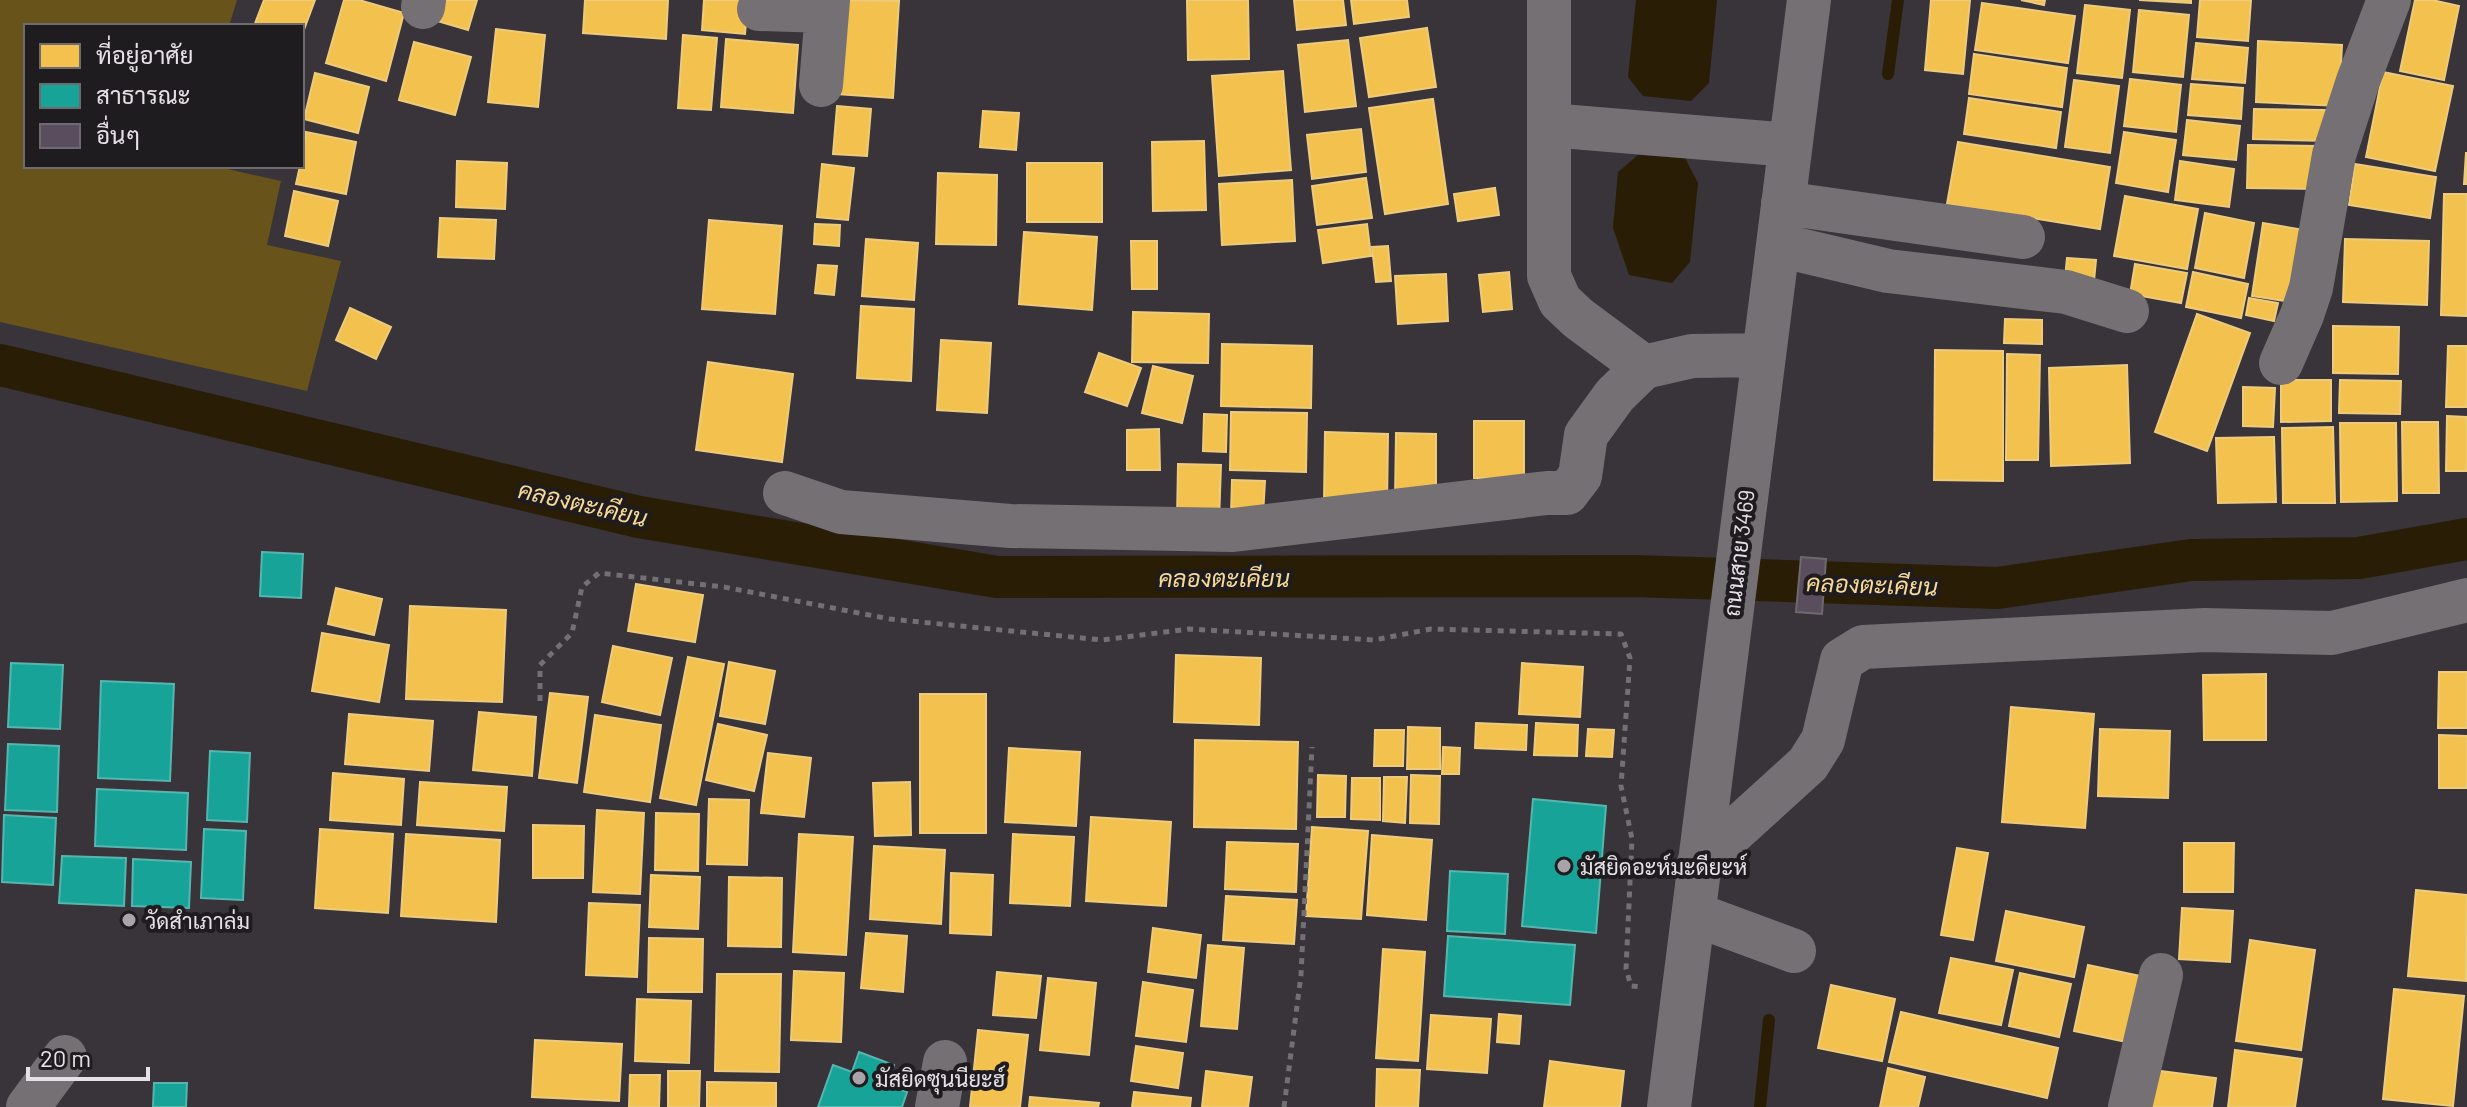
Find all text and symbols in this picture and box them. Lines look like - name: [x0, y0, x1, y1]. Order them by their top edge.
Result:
- legend: [24, 24, 304, 168]
- text: ที่อยู่อาศัย: [96, 35, 194, 73]
- text: สาธารณะ: [96, 80, 191, 109]
- text: อื่นๆ: [96, 115, 140, 150]
- water label: คลองตะเคียน: [516, 474, 650, 532]
- street label: ถนนสาย 3469: [1717, 488, 1759, 618]
- water label: คลองตะเคียน: [1158, 563, 1290, 592]
- water label: คลองตะเคียน: [1806, 567, 1938, 601]
- place label: มัสยิดอะห์มะดียะห์: [1580, 853, 1747, 879]
- marker: มัสยิดอะห์มะดียะห์: [1555, 857, 1573, 875]
- place label: วัดสำเภาล่ม: [145, 907, 250, 933]
- marker: วัดสำเภาล่ม: [120, 911, 138, 929]
- scale bar: [28, 1031, 148, 1081]
- text: 20 m: [40, 1043, 91, 1072]
- place label: มัสยิดซุนนียะฮ์: [875, 1065, 1005, 1095]
- marker: มัสยิดซุนนียะฮ์: [850, 1069, 868, 1087]

